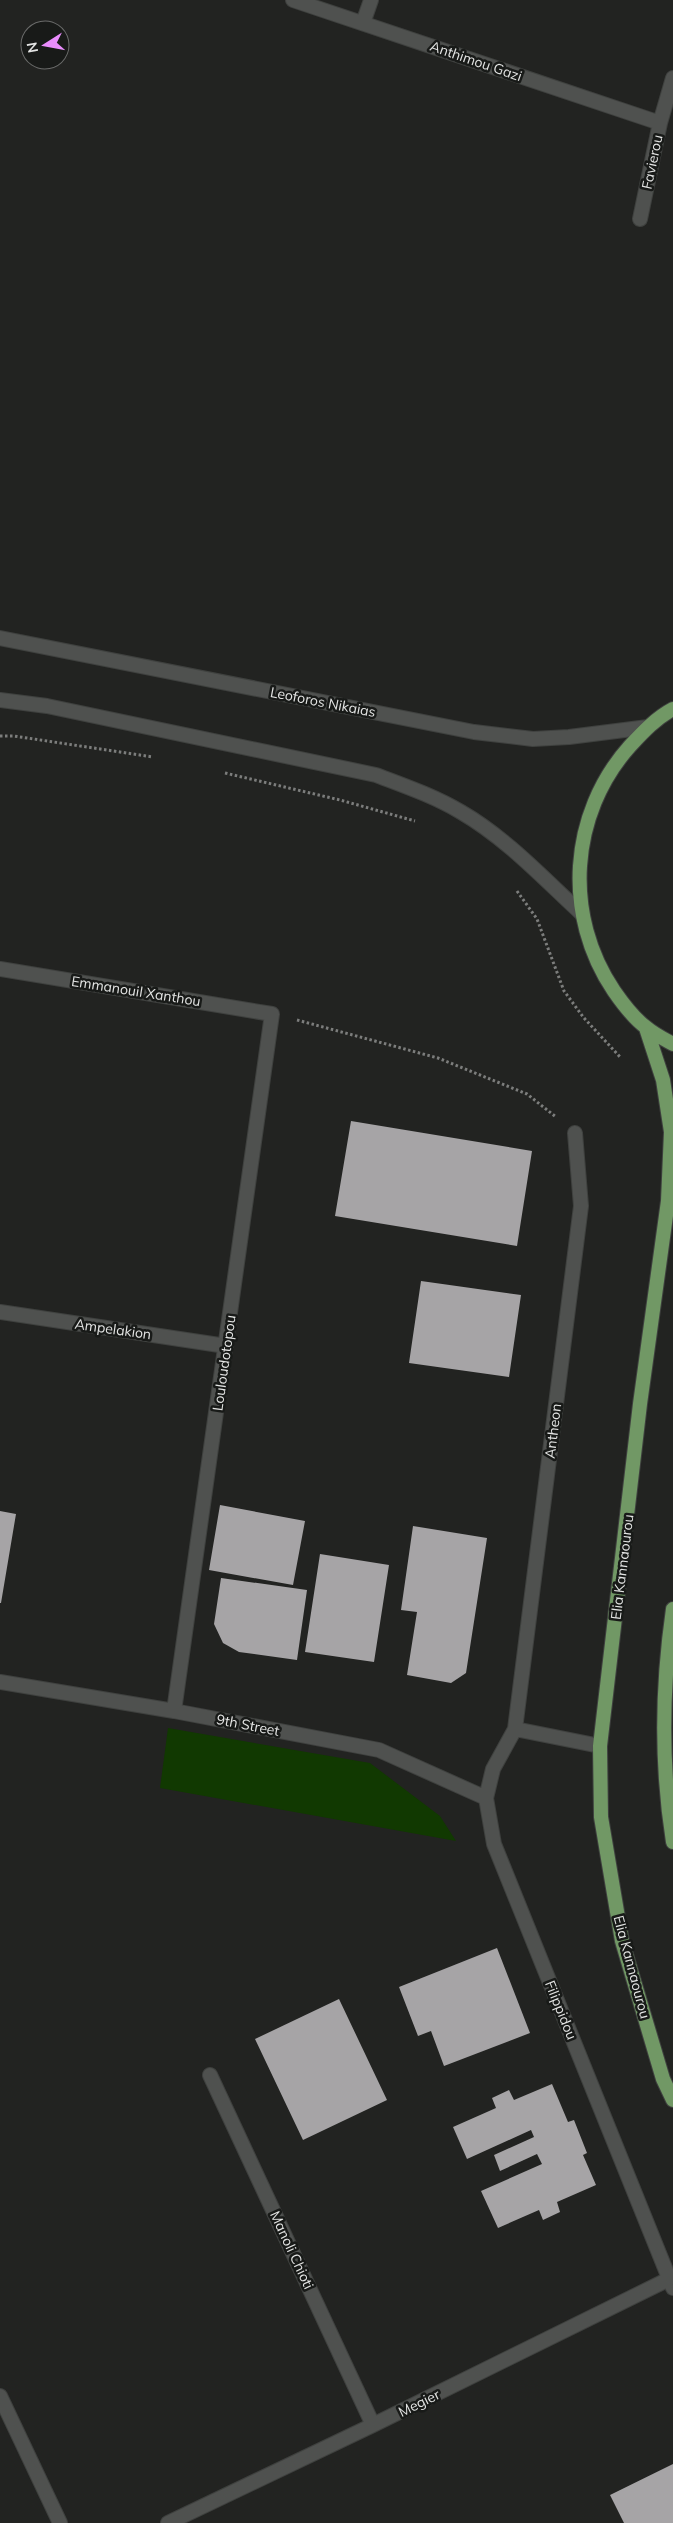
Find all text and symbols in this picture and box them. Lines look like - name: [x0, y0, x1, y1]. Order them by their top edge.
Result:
- north arrow: [20, 20, 70, 70]
- street label: Anthimou Gazi: [428, 37, 524, 85]
- text: N: [22, 41, 42, 54]
- street label: Favierou: [637, 133, 667, 191]
- street label: Leoforos Nikaias: [269, 683, 377, 721]
- street label: Emmanouil Xanthou: [70, 972, 202, 1010]
- street label: Louloudotopou: [208, 1314, 240, 1412]
- street label: Ampelakion: [74, 1315, 152, 1343]
- street label: Antheon: [541, 1402, 565, 1460]
- street label: Elia Kannaourou: [607, 1513, 637, 1621]
- street label: 9th Street: [215, 1710, 281, 1740]
- street label: Elia Kannaourou: [610, 1913, 654, 2021]
- street label: Filippidou: [541, 1978, 581, 2042]
- street label: Manoli Chioti: [266, 2208, 318, 2292]
- street label: Megier: [395, 2385, 444, 2421]

